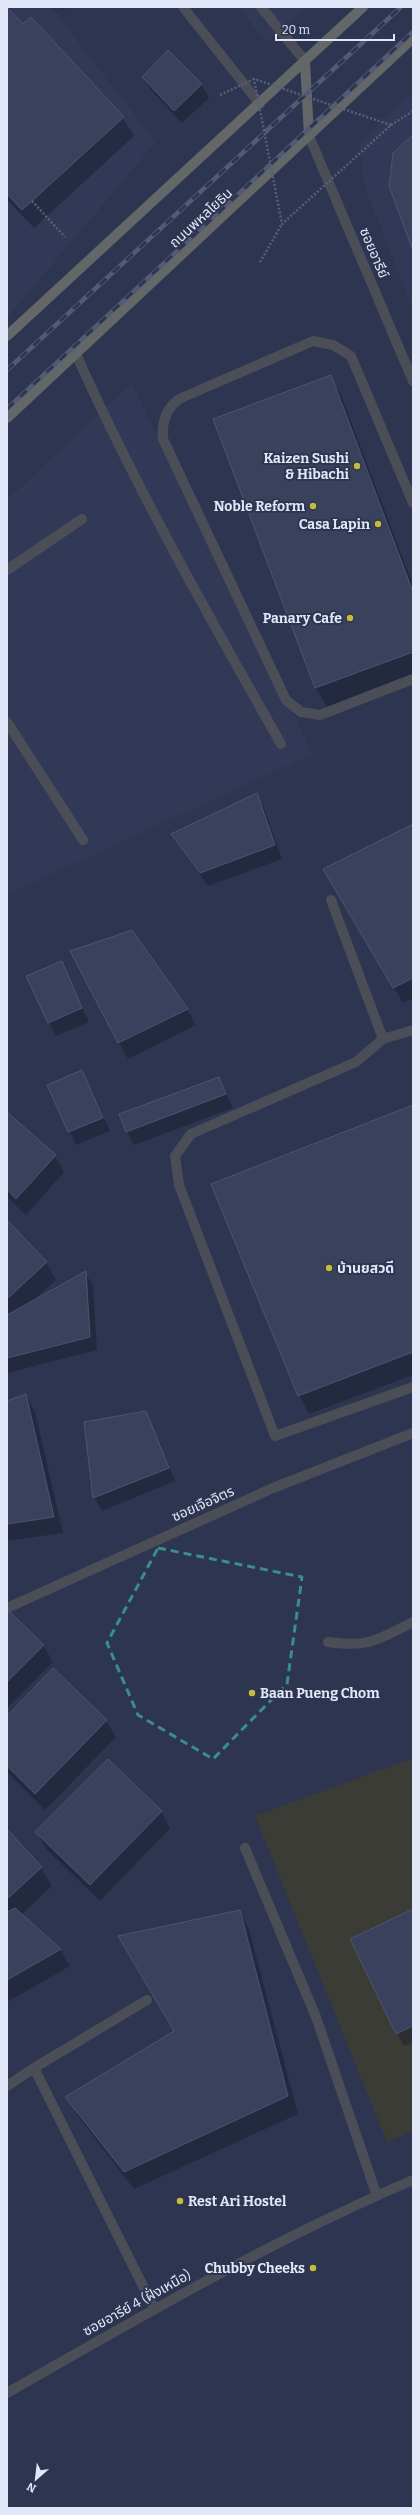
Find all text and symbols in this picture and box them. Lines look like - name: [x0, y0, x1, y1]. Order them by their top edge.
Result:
- scale bar: [276, 16, 394, 42]
- text: 20 m: [282, 23, 311, 37]
- street label: ถนนพหลโยธิน: [166, 185, 236, 251]
- street label: ซอยอารีย์: [356, 225, 392, 281]
- place label: Kaizen Sushi & Hibachi: [263, 450, 350, 483]
- marker: Kaizen Sushi & Hibachi: [352, 461, 362, 471]
- place label: Noble Reform: [214, 498, 306, 515]
- marker: Noble Reform: [308, 501, 318, 511]
- place label: Casa Lapin: [299, 516, 370, 533]
- marker: Casa Lapin: [373, 519, 383, 529]
- place label: Panary Cafe: [263, 610, 342, 627]
- marker: Panary Cafe: [345, 613, 355, 623]
- place label: บ้านยสวดี: [337, 1260, 394, 1277]
- marker: บ้านยสวดี: [324, 1263, 334, 1273]
- street label: ซอยเจือจิตร: [169, 1483, 237, 1525]
- place label: Baan Pueng Chom: [260, 1685, 380, 1702]
- marker: Baan Pueng Chom: [247, 1688, 257, 1698]
- place label: Rest Ari Hostel: [188, 2193, 287, 2210]
- marker: Rest Ari Hostel: [175, 2196, 185, 2206]
- place label: Chubby Cheeks: [204, 2260, 305, 2277]
- marker: Chubby Cheeks: [308, 2263, 318, 2273]
- street label: ซอยอารีย์ 4 (ฝั่งเหนือ): [79, 2265, 194, 2340]
- north arrow: [16, 2459, 56, 2499]
- text: N: [24, 2479, 38, 2495]

